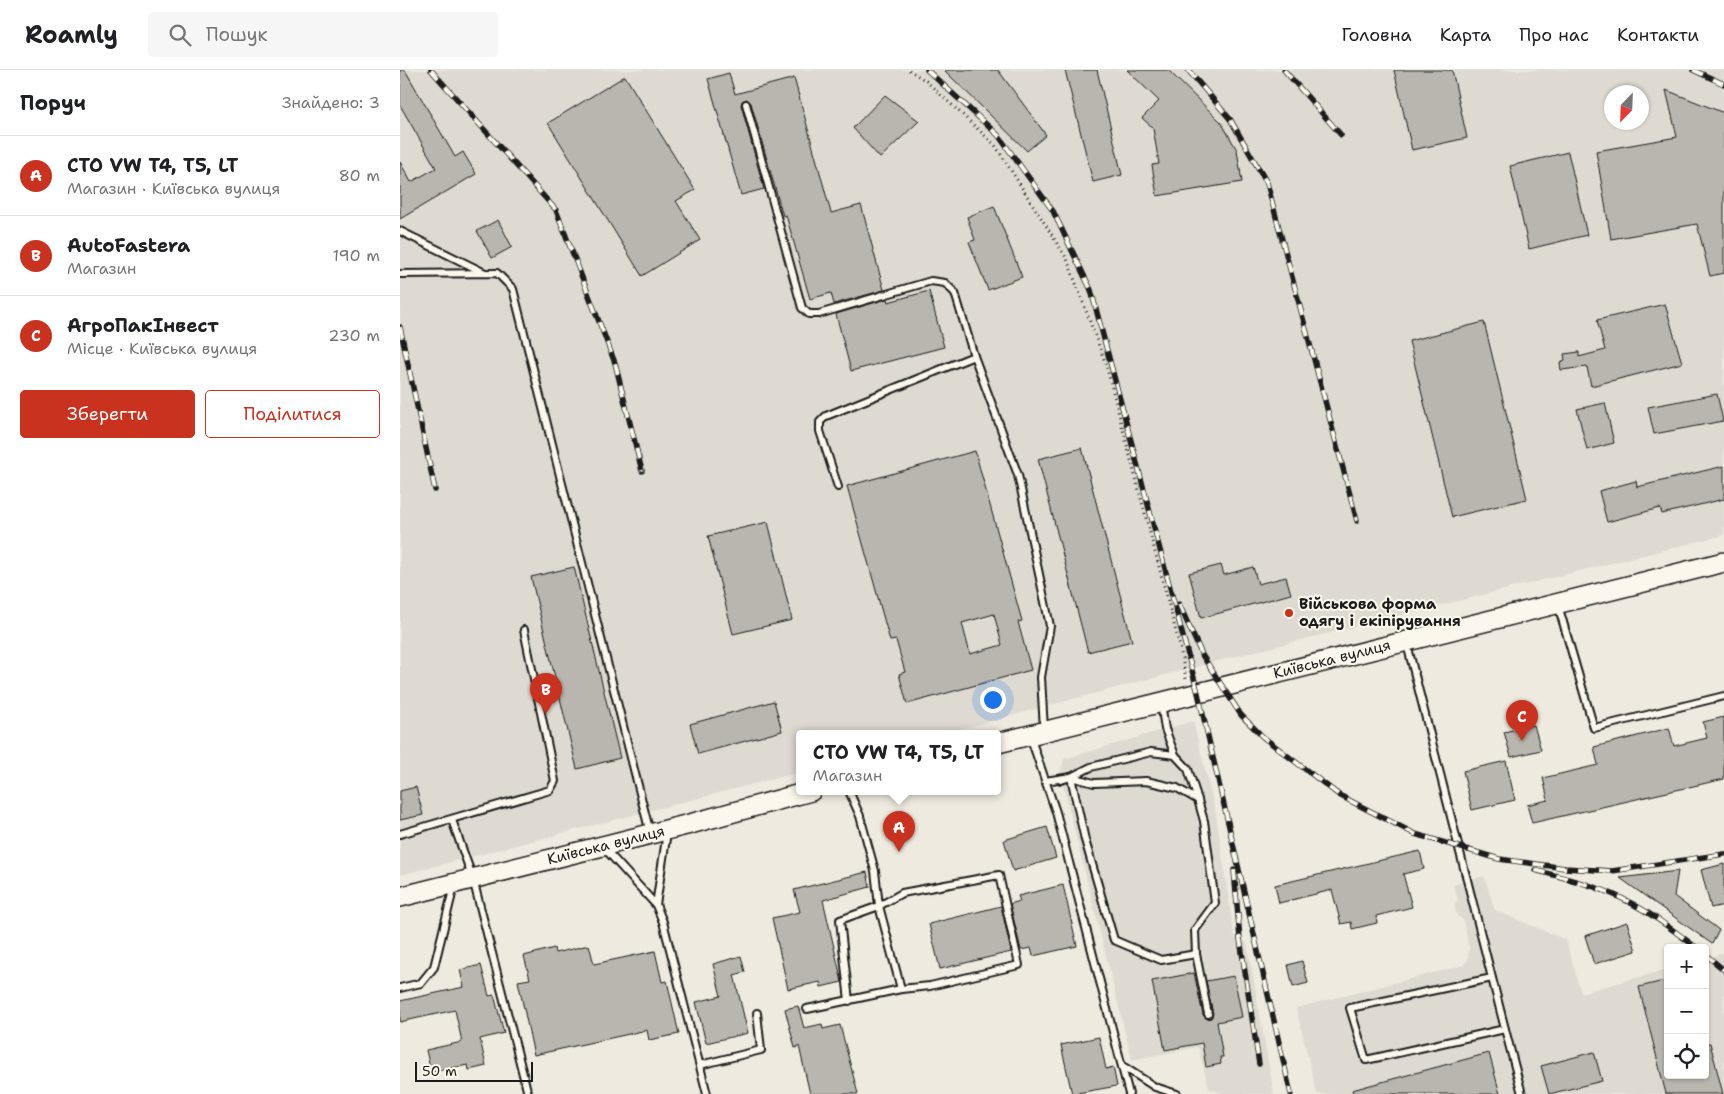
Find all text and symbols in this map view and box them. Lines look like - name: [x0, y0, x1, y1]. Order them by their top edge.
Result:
- search box: [148, 12, 498, 57]
- text: Roamly: [25, 19, 118, 51]
- icon: search: [166, 21, 194, 49]
- text: Пошук: [206, 22, 268, 47]
- text: Головна: [1341, 23, 1412, 47]
- text: Карта: [1440, 23, 1491, 47]
- text: Про нас: [1519, 23, 1589, 47]
- text: Контакти: [1617, 23, 1699, 47]
- north arrow: [1604, 85, 1649, 130]
- text: Поруч: [20, 89, 86, 117]
- text: Знайдено: 3: [282, 92, 380, 113]
- text: СТО VW T4, T5, LT: [67, 153, 238, 178]
- text: A: [30, 165, 42, 186]
- text: 80 m: [339, 165, 380, 186]
- text: Магазин · Київська вулиця: [67, 178, 280, 199]
- text: AutoFastera: [67, 233, 190, 258]
- text: B: [31, 245, 41, 266]
- text: 190 m: [333, 245, 380, 266]
- text: Магазин: [67, 258, 136, 279]
- text: АгроПакІнвест: [67, 313, 219, 338]
- text: C: [31, 325, 41, 346]
- text: 230 m: [328, 325, 380, 346]
- text: Місце · Київська вулиця: [67, 338, 257, 359]
- button: Зберегти: [20, 390, 195, 438]
- button: Поділитися: [205, 390, 380, 438]
- place label: Військова форма одягу і екіпірування: [1299, 594, 1461, 631]
- marker: Військова форма одягу і екіпірування: [1283, 607, 1295, 619]
- street label: Київська вулиця: [1271, 635, 1393, 683]
- pin: B: [530, 673, 562, 714]
- your location: [980, 687, 1006, 713]
- pin: C: [1506, 700, 1538, 741]
- popup: [796, 730, 1001, 795]
- text: СТО VW T4, T5, LT: [813, 740, 984, 765]
- text: Магазин: [813, 765, 882, 786]
- pin: A: [883, 811, 915, 852]
- street label: Київська вулиця: [545, 821, 667, 869]
- map controls: [1664, 944, 1709, 1079]
- button: +: [1664, 944, 1709, 989]
- button: −: [1664, 989, 1709, 1034]
- button: locate: [1664, 1034, 1709, 1079]
- scale bar: [415, 1059, 532, 1082]
- text: 50 m: [422, 1062, 457, 1080]

